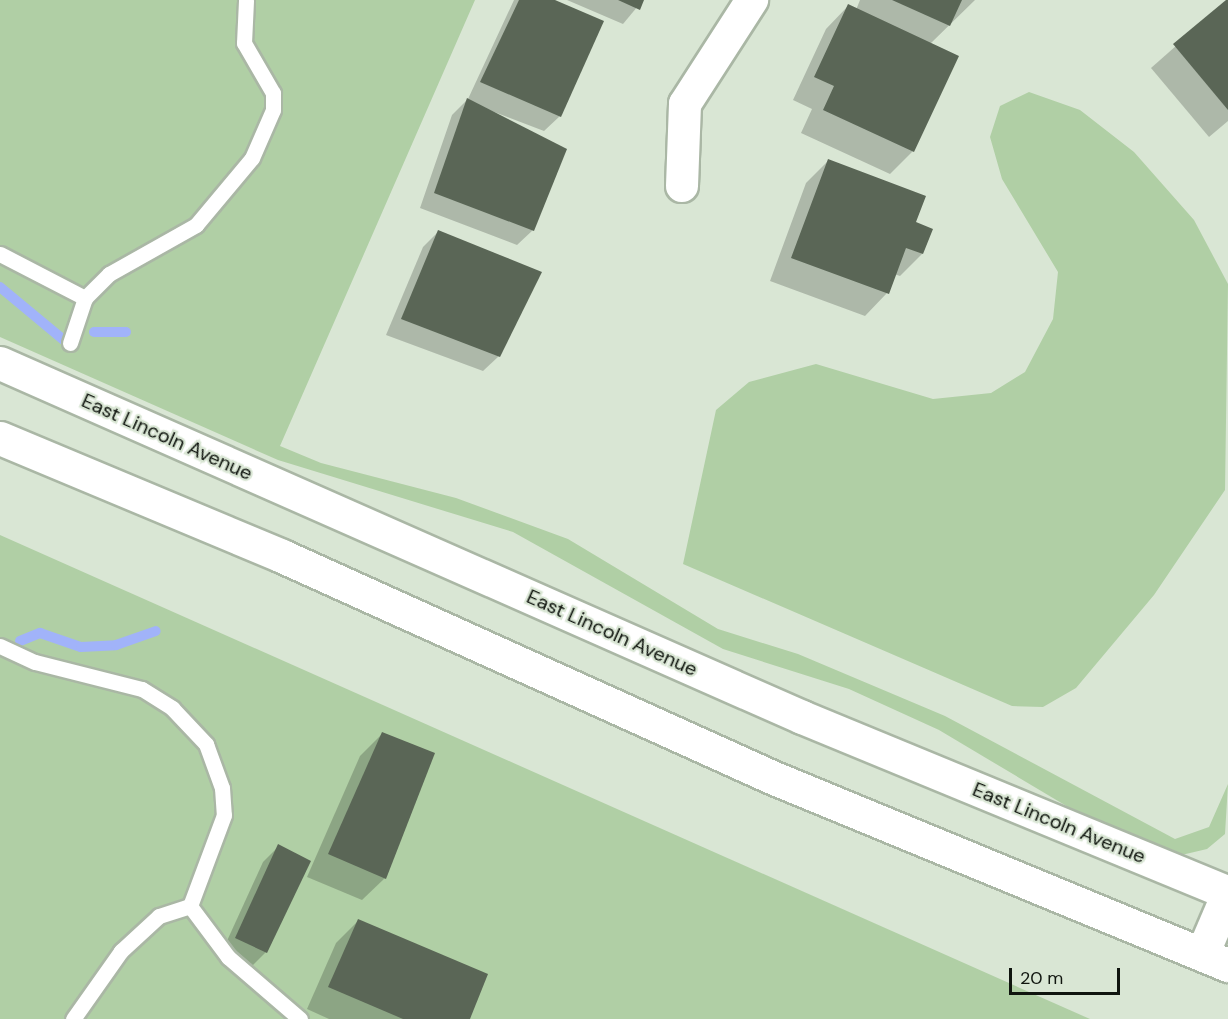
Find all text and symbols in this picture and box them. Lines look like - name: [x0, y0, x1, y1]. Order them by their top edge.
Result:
- street label: East Lincoln Avenue: [78, 389, 256, 485]
- street label: East Lincoln Avenue: [523, 585, 701, 681]
- street label: East Lincoln Avenue: [969, 777, 1149, 869]
- scale bar: [1012, 956, 1123, 994]
- text: 20 m: [1020, 966, 1063, 990]

